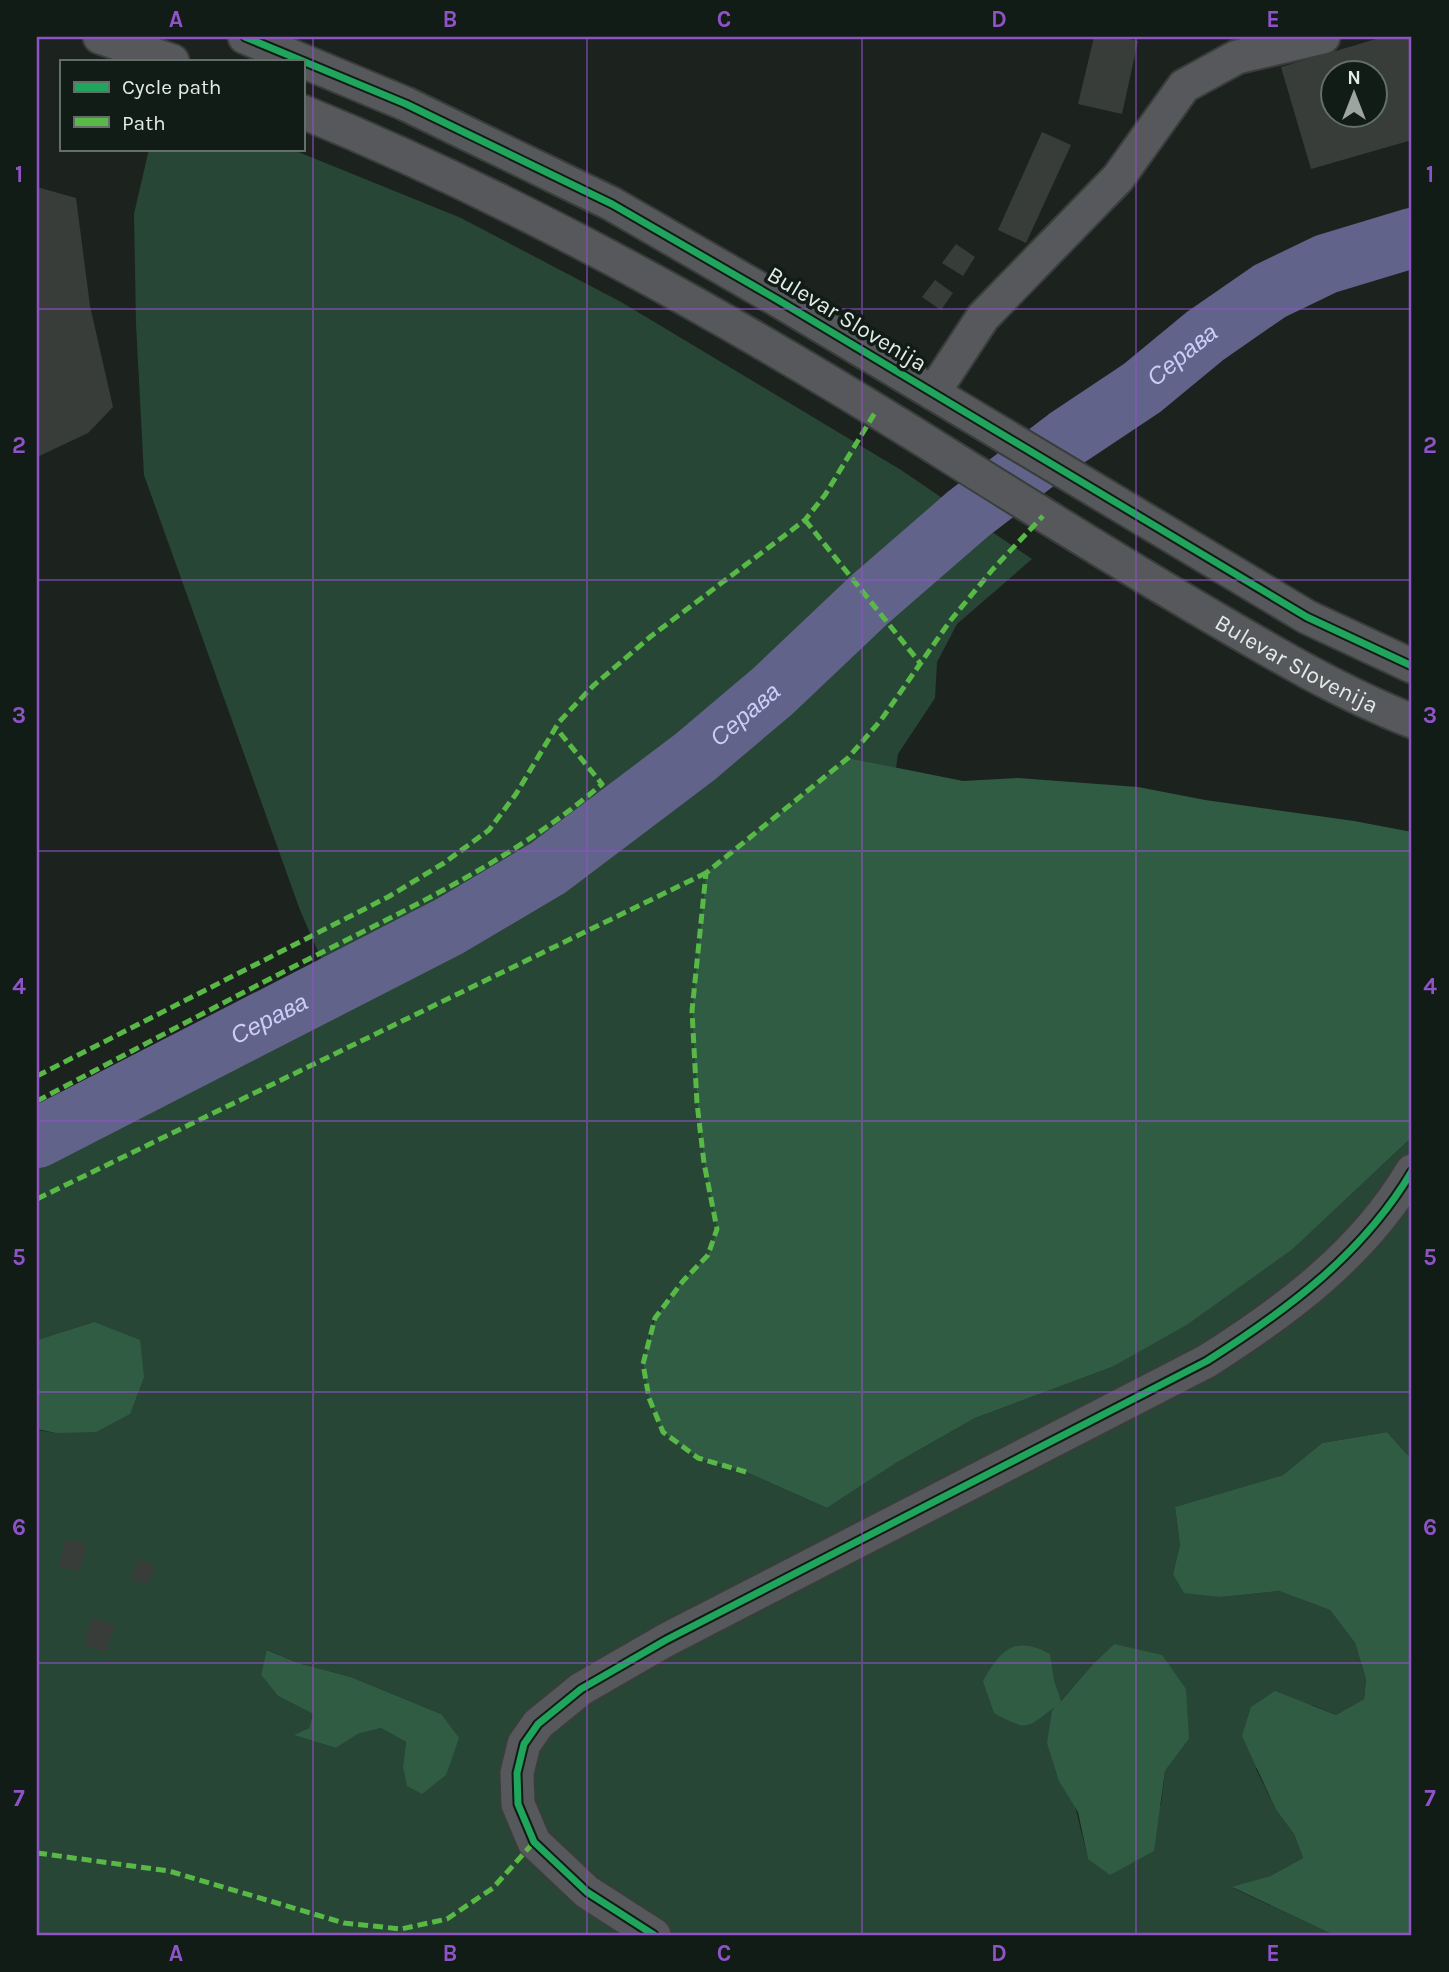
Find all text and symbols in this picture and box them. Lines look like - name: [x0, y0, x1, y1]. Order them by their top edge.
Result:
- text: A: [169, 6, 183, 33]
- text: B: [443, 6, 457, 33]
- text: C: [717, 6, 731, 33]
- text: D: [991, 6, 1007, 33]
- text: E: [1266, 6, 1280, 33]
- legend: [60, 60, 304, 150]
- north arrow: [1320, 60, 1390, 130]
- text: N: [1347, 67, 1361, 89]
- text: Cycle path: [122, 75, 222, 99]
- text: Path: [122, 111, 166, 135]
- text: 1: [15, 161, 23, 188]
- text: 1: [1426, 161, 1434, 188]
- street label: Bulevar Slovenija: [762, 261, 932, 377]
- water label: Серава: [1141, 318, 1223, 392]
- text: 2: [12, 432, 26, 459]
- text: 2: [1423, 432, 1437, 459]
- street label: Bulevar Slovenija: [1210, 608, 1383, 718]
- water label: Серава: [705, 677, 786, 752]
- text: 3: [12, 702, 26, 729]
- text: 3: [1423, 702, 1437, 729]
- text: 4: [12, 973, 26, 1000]
- text: 4: [1423, 973, 1437, 1000]
- water label: Серава: [226, 987, 312, 1050]
- text: 5: [12, 1244, 26, 1271]
- text: 5: [1423, 1244, 1437, 1271]
- text: 6: [12, 1514, 26, 1541]
- text: 6: [1423, 1514, 1437, 1541]
- text: 7: [13, 1785, 25, 1812]
- text: 7: [1424, 1785, 1436, 1812]
- text: A: [169, 1940, 183, 1967]
- text: B: [443, 1940, 457, 1967]
- text: C: [717, 1940, 731, 1967]
- text: D: [991, 1940, 1007, 1967]
- text: E: [1266, 1940, 1280, 1967]

